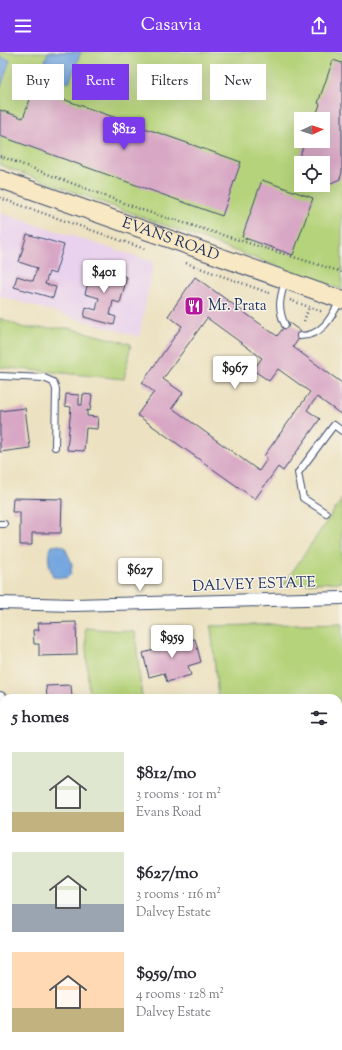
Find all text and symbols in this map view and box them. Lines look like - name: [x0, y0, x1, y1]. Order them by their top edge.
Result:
- text: Casavia: [141, 13, 201, 39]
- icon: menu: [12, 15, 34, 37]
- icon: share: [308, 15, 330, 37]
- chip: Buy: [12, 64, 64, 100]
- chip: Rent: [72, 64, 129, 100]
- chip: Filters: [137, 64, 202, 100]
- chip: New: [210, 64, 266, 100]
- north arrow: [294, 112, 330, 148]
- map controls: [294, 112, 330, 192]
- pin: $812: [100, 117, 148, 151]
- text: $812: [112, 121, 136, 139]
- button: locate: [294, 156, 330, 192]
- street label: EVANS ROAD: [119, 212, 222, 266]
- pin: $401: [80, 260, 128, 294]
- text: $401: [92, 264, 116, 282]
- restaurant icon: Mr. Prata: [183, 295, 205, 317]
- place label: Mr. Prata: [208, 296, 267, 317]
- pin: $967: [211, 356, 259, 390]
- text: $967: [222, 360, 248, 378]
- pin: $627: [116, 558, 164, 592]
- text: $627: [127, 562, 153, 580]
- street label: DALVEY ESTATE: [192, 572, 316, 598]
- pin: $959: [148, 625, 196, 659]
- text: $959: [160, 629, 184, 647]
- text: 5 homes: [12, 706, 69, 730]
- icon: filters: [308, 707, 330, 729]
- text: $812/mo: [136, 762, 196, 786]
- icon: home: [44, 768, 92, 816]
- text: 3 rooms · 101 m²: [136, 786, 221, 804]
- text: Evans Road: [136, 804, 201, 822]
- text: $627/mo: [136, 862, 198, 886]
- icon: home: [44, 868, 92, 916]
- text: 3 rooms · 116 m²: [136, 886, 221, 904]
- text: Dalvey Estate: [136, 904, 211, 922]
- text: $959/mo: [136, 962, 197, 986]
- icon: home: [44, 968, 92, 1016]
- text: 4 rooms · 128 m²: [136, 986, 224, 1004]
- text: Dalvey Estate: [136, 1004, 211, 1022]

